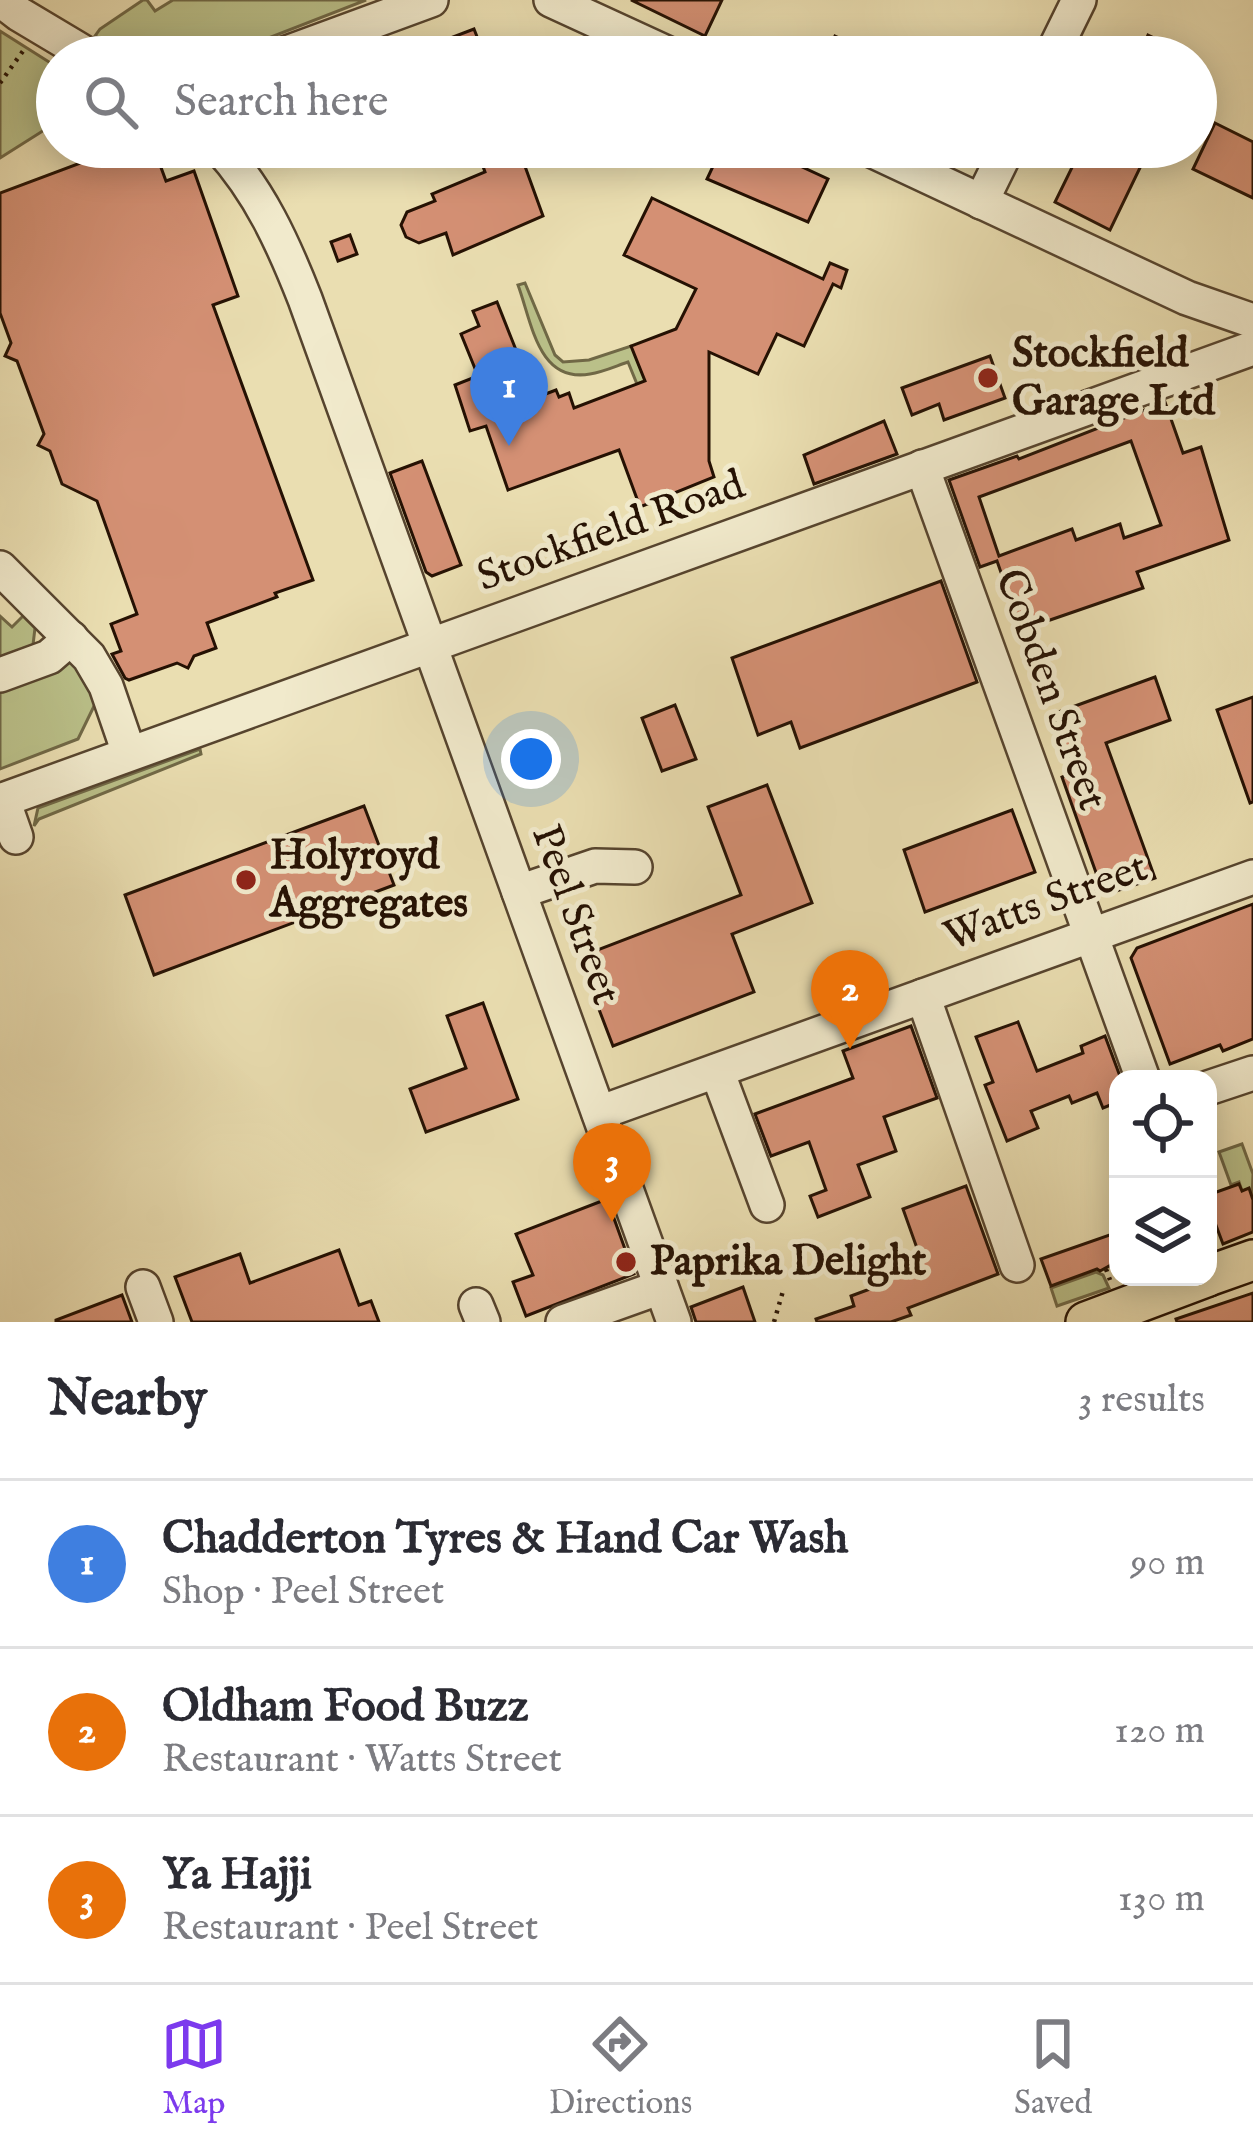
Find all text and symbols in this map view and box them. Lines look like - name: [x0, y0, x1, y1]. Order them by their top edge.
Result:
- search box: [36, 36, 1217, 168]
- icon: search: [78, 69, 144, 135]
- text: Search here: [174, 74, 388, 131]
- place label: Stockfield Garage Ltd: [1012, 328, 1217, 429]
- pin: 1: [470, 347, 548, 446]
- marker: Stockfield Garage Ltd: [975, 365, 1001, 391]
- street label: Stockfield Road: [470, 459, 752, 605]
- street label: Cobden Street: [982, 562, 1118, 818]
- your location: [501, 729, 561, 789]
- street label: Peel Street: [518, 818, 632, 1012]
- place label: Holyroyd Aggregates: [268, 830, 468, 931]
- street label: Watts Street: [937, 842, 1155, 964]
- marker: Holyroyd Aggregates: [233, 867, 259, 893]
- pin: 2: [811, 950, 889, 1049]
- map controls: [1109, 1070, 1217, 1286]
- button: locate: [1109, 1070, 1217, 1178]
- pin: 3: [573, 1123, 651, 1222]
- button: layers: [1109, 1178, 1217, 1286]
- place label: Paprika Delight: [650, 1236, 927, 1289]
- marker: Paprika Delight: [613, 1249, 639, 1275]
- text: Nearby: [48, 1368, 207, 1433]
- text: 3 results: [1078, 1376, 1205, 1425]
- text: Chadderton Tyres & Hand Car Wash: [162, 1511, 848, 1568]
- text: 1: [80, 1539, 94, 1588]
- text: 90 m: [1130, 1539, 1205, 1588]
- text: Shop · Peel Street: [162, 1568, 444, 1617]
- text: Oldham Food Buzz: [162, 1679, 529, 1736]
- text: 2: [78, 1707, 96, 1756]
- text: 120 m: [1114, 1707, 1205, 1756]
- text: Restaurant · Watts Street: [162, 1736, 562, 1785]
- text: Ya Hajji: [162, 1847, 312, 1904]
- text: 3: [80, 1875, 94, 1924]
- text: 130 m: [1118, 1875, 1205, 1924]
- text: Restaurant · Peel Street: [162, 1904, 538, 1953]
- tab: Map: [161, 2011, 227, 2125]
- tab: Directions: [549, 2011, 692, 2125]
- tab: Saved: [1014, 2011, 1092, 2125]

